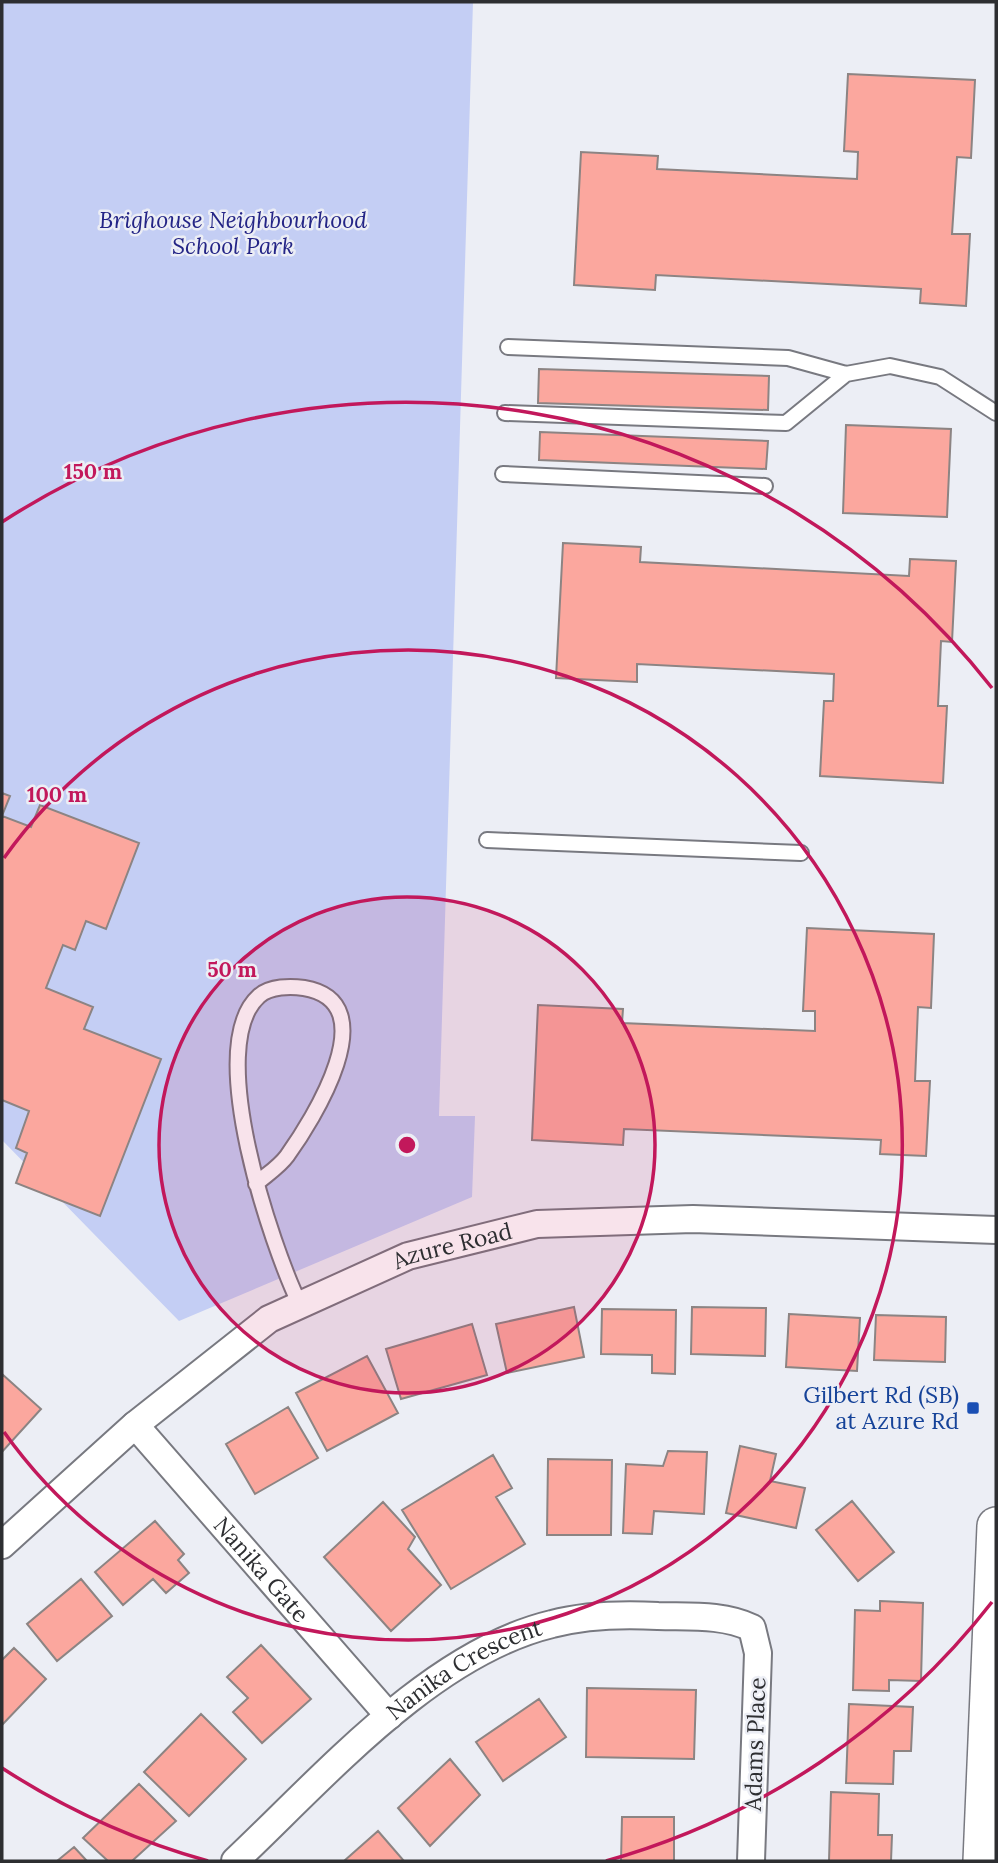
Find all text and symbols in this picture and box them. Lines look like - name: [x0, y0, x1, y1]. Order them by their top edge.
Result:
- park label: Brighouse Neighbourhood School Park: [99, 205, 367, 260]
- text: 150 m: [64, 458, 122, 485]
- text: 100 m: [27, 781, 87, 808]
- text: 50 m: [207, 956, 257, 983]
- centre of rings: [395, 1133, 419, 1157]
- street label: Azure Road: [387, 1216, 515, 1276]
- place label: Gilbert Rd (SB) at Azure Rd: [803, 1380, 959, 1435]
- marker: Gilbert Rd (SB) at Azure Rd: [965, 1400, 981, 1416]
- street label: Nanika Gate: [208, 1511, 316, 1628]
- street label: Nanika Crescent: [380, 1612, 545, 1726]
- street label: Adams Place: [738, 1677, 771, 1812]

